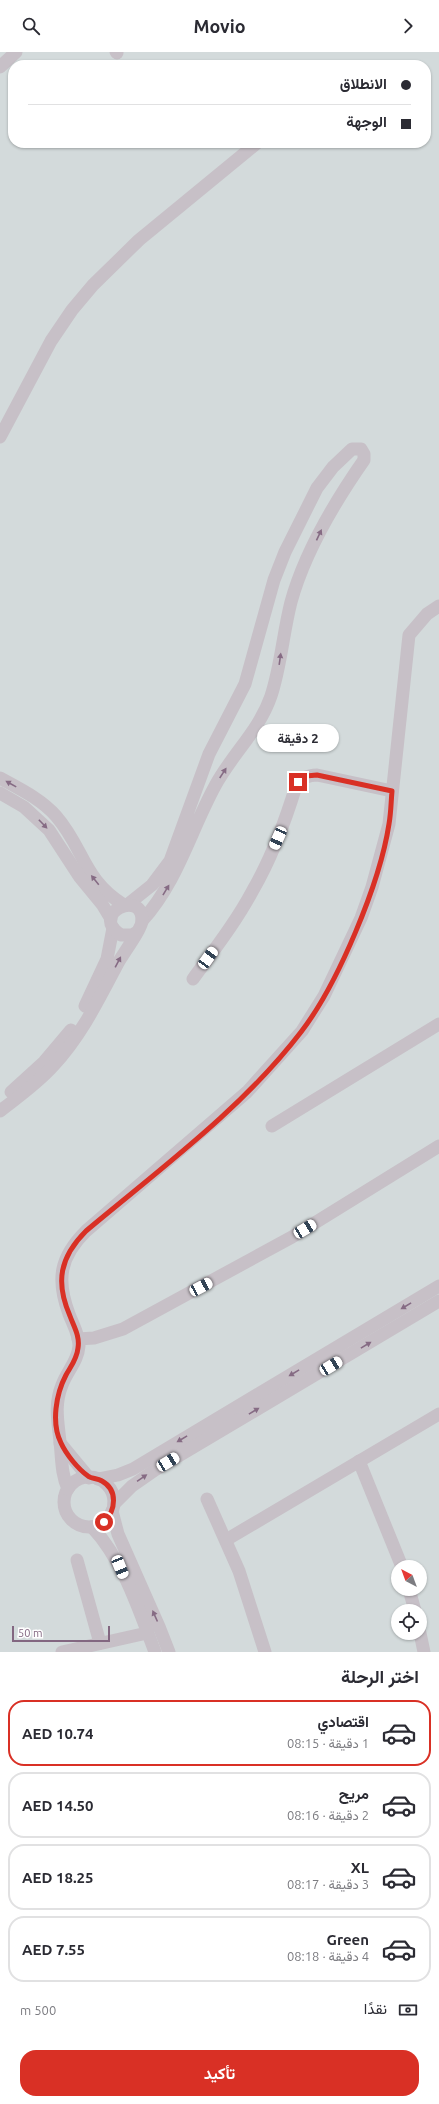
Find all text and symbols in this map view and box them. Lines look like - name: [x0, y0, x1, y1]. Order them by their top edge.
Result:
- icon: search: [20, 15, 42, 37]
- icon: forward: [397, 15, 419, 37]
- text: Movio: [193, 16, 246, 36]
- text: الانطلاق: [340, 75, 387, 92]
- text: الوجهة: [346, 113, 387, 130]
- one-way arrow: [316, 529, 322, 541]
- one-way arrow: [277, 653, 283, 665]
- callout: 2 دقيقة: [257, 724, 339, 752]
- text: 2 دقيقة: [277, 731, 319, 745]
- one-way arrow: [219, 768, 227, 778]
- route end: [289, 773, 307, 791]
- one-way arrow: [5, 781, 17, 788]
- one-way arrow: [38, 819, 48, 829]
- car: [268, 825, 288, 851]
- one-way arrow: [91, 874, 100, 885]
- one-way arrow: [162, 885, 170, 895]
- car: [196, 945, 220, 971]
- one-way arrow: [115, 956, 122, 968]
- car: [292, 1218, 318, 1240]
- car: [188, 1276, 214, 1298]
- one-way arrow: [400, 1302, 412, 1309]
- one-way arrow: [360, 1341, 372, 1348]
- car: [318, 1355, 344, 1377]
- one-way arrow: [288, 1369, 300, 1376]
- one-way arrow: [248, 1408, 260, 1415]
- one-way arrow: [176, 1436, 188, 1443]
- car: [155, 1451, 181, 1473]
- one-way arrow: [137, 1474, 148, 1482]
- route start: [95, 1513, 113, 1531]
- car: [110, 1554, 130, 1580]
- north arrow: [391, 1560, 427, 1596]
- map controls: [391, 1560, 427, 1640]
- button: locate: [391, 1604, 427, 1640]
- one-way arrow: [151, 1609, 157, 1621]
- scale bar: [12, 1624, 110, 1643]
- text: 50 m: [18, 1627, 42, 1639]
- text: اختر الرحلة: [341, 1666, 419, 1686]
- text: اقتصادي: [317, 1713, 369, 1730]
- icon: car: [381, 1715, 417, 1751]
- text: AED 10.74: [22, 1725, 94, 1742]
- text: 1 دقيقة · 08:15: [287, 1736, 369, 1750]
- text: مريح: [339, 1785, 369, 1802]
- icon: car: [381, 1787, 417, 1823]
- text: AED 14.50: [22, 1797, 94, 1814]
- text: 2 دقيقة · 08:16: [287, 1808, 369, 1822]
- text: XL: [351, 1859, 369, 1876]
- icon: car: [381, 1859, 417, 1895]
- text: AED 18.25: [22, 1869, 94, 1886]
- text: 3 دقيقة · 08:17: [287, 1877, 369, 1891]
- text: Green: [327, 1931, 369, 1948]
- icon: car: [381, 1931, 417, 1967]
- text: AED 7.55: [22, 1941, 85, 1958]
- text: 4 دقيقة · 08:18: [287, 1949, 369, 1963]
- icon: cash: [397, 1999, 419, 2021]
- text: نقدًا: [364, 2000, 387, 2017]
- text: 500 m: [20, 2003, 56, 2017]
- button: تأكيد: [20, 2050, 419, 2096]

